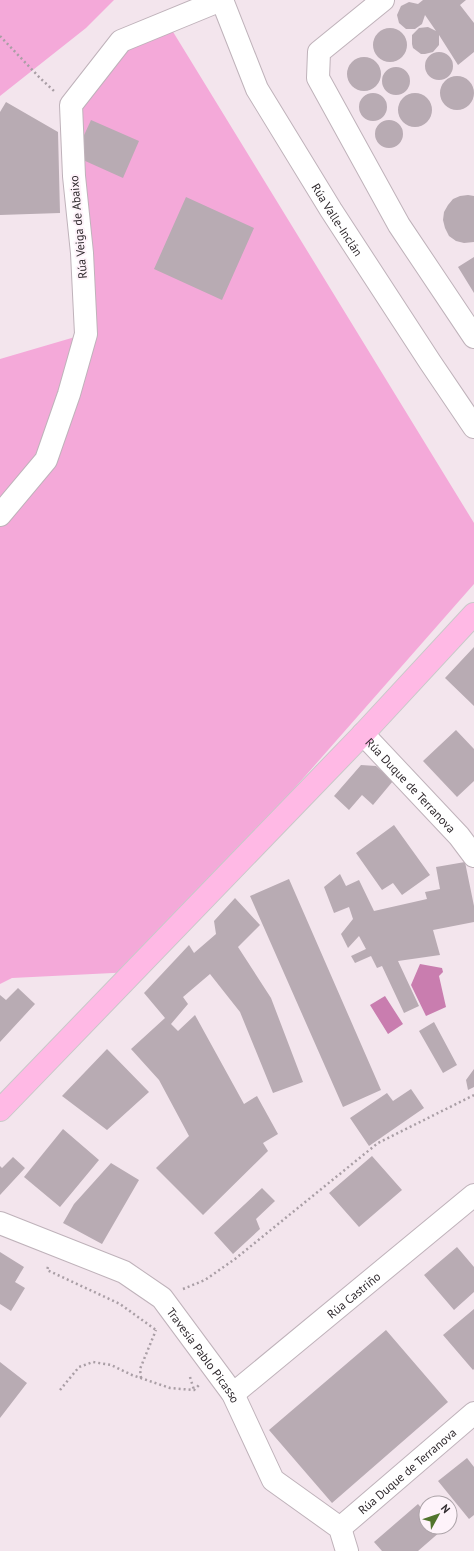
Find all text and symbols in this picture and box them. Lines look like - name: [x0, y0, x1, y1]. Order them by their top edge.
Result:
- street label: Rúa Veiga de Abaixo: [66, 175, 90, 279]
- street label: Rúa Valle-Inclán: [309, 180, 366, 259]
- street label: Rúa Duque de Terranova: [363, 734, 459, 836]
- street label: Rúa Castriño: [324, 1268, 383, 1321]
- street label: Travesía Pablo Picasso: [164, 1304, 243, 1405]
- street label: Rúa Duque de Terranova: [355, 1424, 459, 1517]
- north arrow: [418, 1495, 458, 1535]
- text: N: [438, 1501, 453, 1516]

